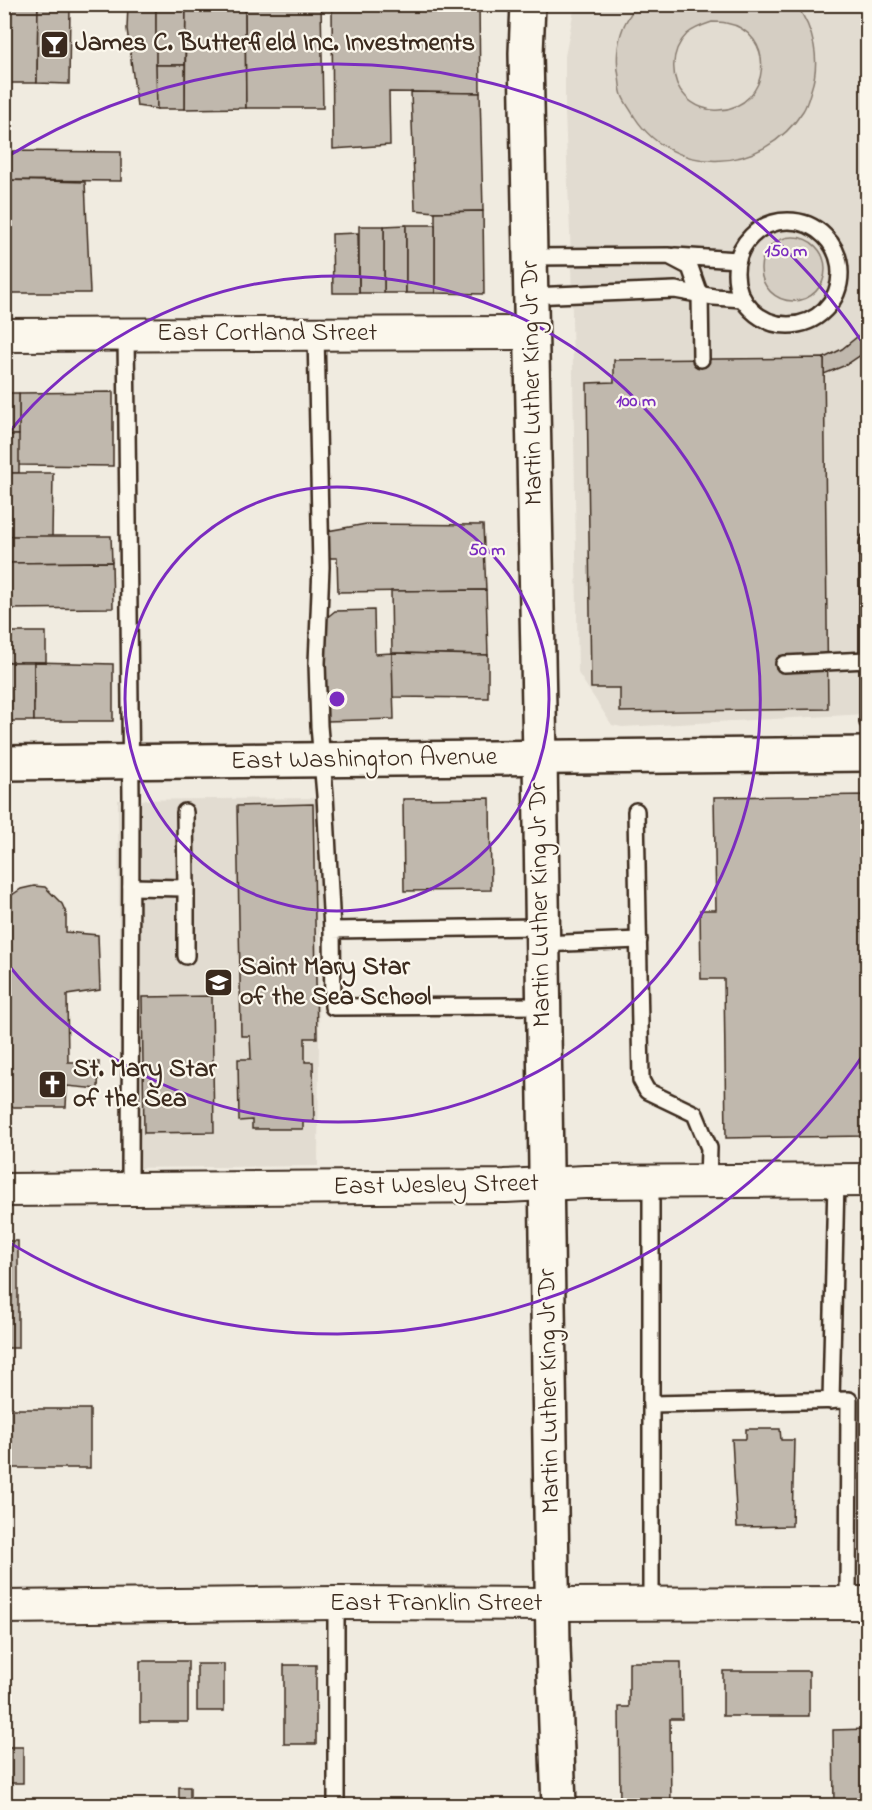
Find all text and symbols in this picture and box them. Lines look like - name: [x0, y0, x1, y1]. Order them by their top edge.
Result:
- place label: James C. Butterfield Inc. Investments: [75, 25, 475, 63]
- bar icon: James C. Butterfield Inc. Investments: [38, 28, 70, 60]
- text: 150 m: [765, 239, 807, 265]
- street label: Martin Luther King Jr Dr: [512, 259, 554, 506]
- street label: East Cortland Street: [157, 315, 378, 353]
- text: 100 m: [616, 389, 656, 415]
- text: 50 m: [469, 538, 505, 564]
- centre of rings: [327, 689, 347, 709]
- street label: East Washington Avenue: [230, 739, 498, 781]
- street label: Martin Luther King Jr Dr: [520, 781, 562, 1028]
- place label: Saint Mary Star of the Sea School: [240, 949, 431, 1017]
- school or university icon: Saint Mary Star of the Sea School: [203, 967, 235, 999]
- place label: St. Mary Star of the Sea: [73, 1051, 218, 1119]
- church icon: St. Mary Star of the Sea: [36, 1069, 68, 1101]
- street label: East Wesley Street: [333, 1165, 539, 1207]
- street label: Martin Luther King Jr Dr: [529, 1267, 571, 1514]
- street label: East Franklin Street: [329, 1585, 543, 1623]

